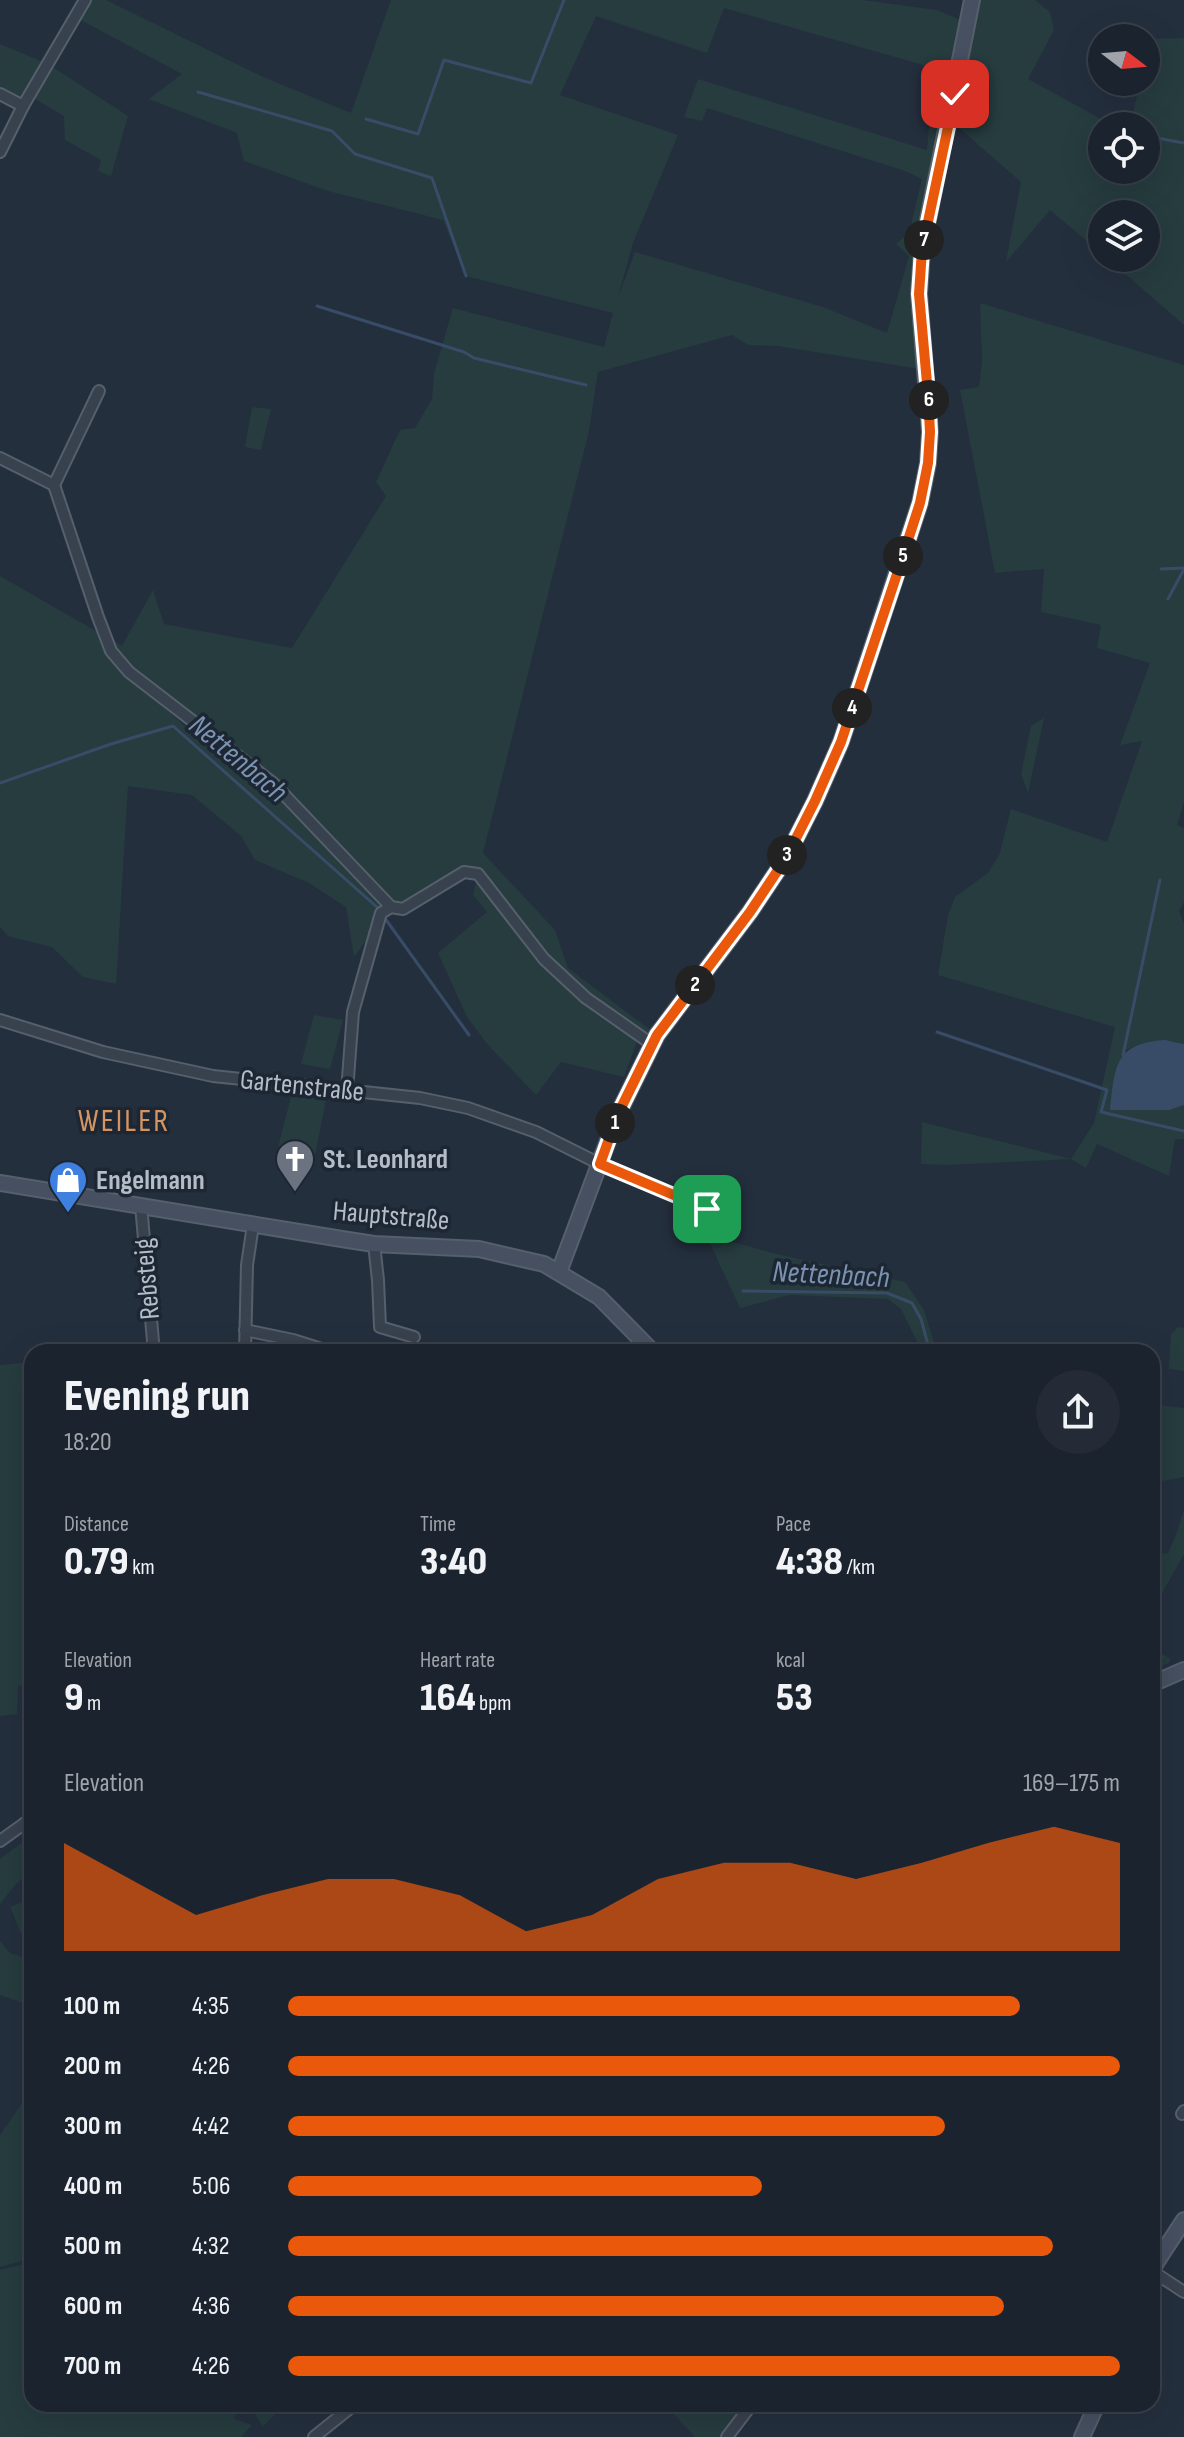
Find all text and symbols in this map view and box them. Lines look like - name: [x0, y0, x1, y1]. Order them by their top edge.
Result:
- north arrow: [1088, 24, 1160, 96]
- map controls: [1088, 24, 1160, 272]
- pin: [921, 60, 989, 128]
- icon: check: [933, 72, 977, 116]
- button: locate: [1088, 112, 1160, 184]
- button: layers: [1088, 200, 1160, 272]
- pin: 7: [904, 220, 944, 260]
- text: 7: [919, 226, 929, 253]
- pin: 6: [909, 380, 949, 420]
- text: 6: [924, 386, 934, 413]
- pin: 5: [883, 536, 923, 576]
- text: 5: [898, 542, 908, 569]
- pin: 4: [832, 688, 872, 728]
- text: 4: [847, 694, 857, 721]
- water label: Nettenbach: [181, 708, 295, 810]
- pin: 3: [767, 835, 807, 875]
- text: 3: [782, 841, 792, 868]
- pin: 2: [675, 965, 715, 1005]
- text: 2: [690, 971, 700, 998]
- street label: Gartenstraße: [238, 1063, 366, 1109]
- district label: WEILER: [78, 1102, 170, 1141]
- pin: 1: [595, 1103, 635, 1143]
- text: 1: [611, 1109, 619, 1136]
- church icon: St. Leonhard: [274, 1138, 316, 1193]
- place label: St. Leonhard: [323, 1143, 448, 1176]
- shop icon: Engelmann: [47, 1159, 89, 1214]
- place label: Engelmann: [96, 1164, 205, 1197]
- pin: [673, 1175, 741, 1243]
- icon: arrive: [685, 1187, 729, 1231]
- street label: Hauptstraße: [331, 1194, 451, 1238]
- street label: Rebsteig: [127, 1237, 167, 1321]
- water label: Nettenbach: [771, 1254, 891, 1296]
- text: Evening run: [64, 1370, 250, 1423]
- button: share: [1036, 1370, 1120, 1454]
- text: 18:20: [64, 1427, 112, 1458]
- text: Distance: [64, 1511, 129, 1538]
- text: Time: [420, 1511, 456, 1538]
- text: Pace: [776, 1511, 811, 1538]
- text: 0.79: [64, 1538, 129, 1586]
- text: 3:40: [420, 1538, 487, 1586]
- text: 4:38: [776, 1538, 843, 1586]
- text: km: [129, 1554, 155, 1581]
- text: /km: [843, 1554, 875, 1581]
- text: Elevation: [64, 1647, 132, 1674]
- text: Heart rate: [420, 1647, 495, 1674]
- text: kcal: [776, 1647, 805, 1674]
- text: 9: [64, 1674, 84, 1722]
- text: 164: [420, 1674, 476, 1722]
- text: 53: [776, 1674, 813, 1722]
- text: m: [84, 1690, 101, 1717]
- text: bpm: [476, 1690, 512, 1717]
- text: Elevation: [64, 1768, 144, 1799]
- text: 169–175 m: [1023, 1768, 1120, 1799]
- text: 100 m: [64, 1991, 120, 2022]
- text: 4:35: [192, 1991, 229, 2022]
- text: 200 m: [64, 2051, 121, 2082]
- text: 4:26: [192, 2051, 230, 2082]
- text: 300 m: [64, 2111, 122, 2142]
- text: 4:42: [192, 2111, 230, 2142]
- text: 400 m: [64, 2171, 122, 2202]
- text: 5:06: [192, 2171, 230, 2202]
- text: 500 m: [64, 2231, 121, 2262]
- text: 4:32: [192, 2231, 229, 2262]
- text: 600 m: [64, 2291, 122, 2322]
- text: 4:36: [192, 2291, 230, 2322]
- text: 700 m: [64, 2351, 121, 2382]
- text: 4:26: [192, 2351, 230, 2382]

